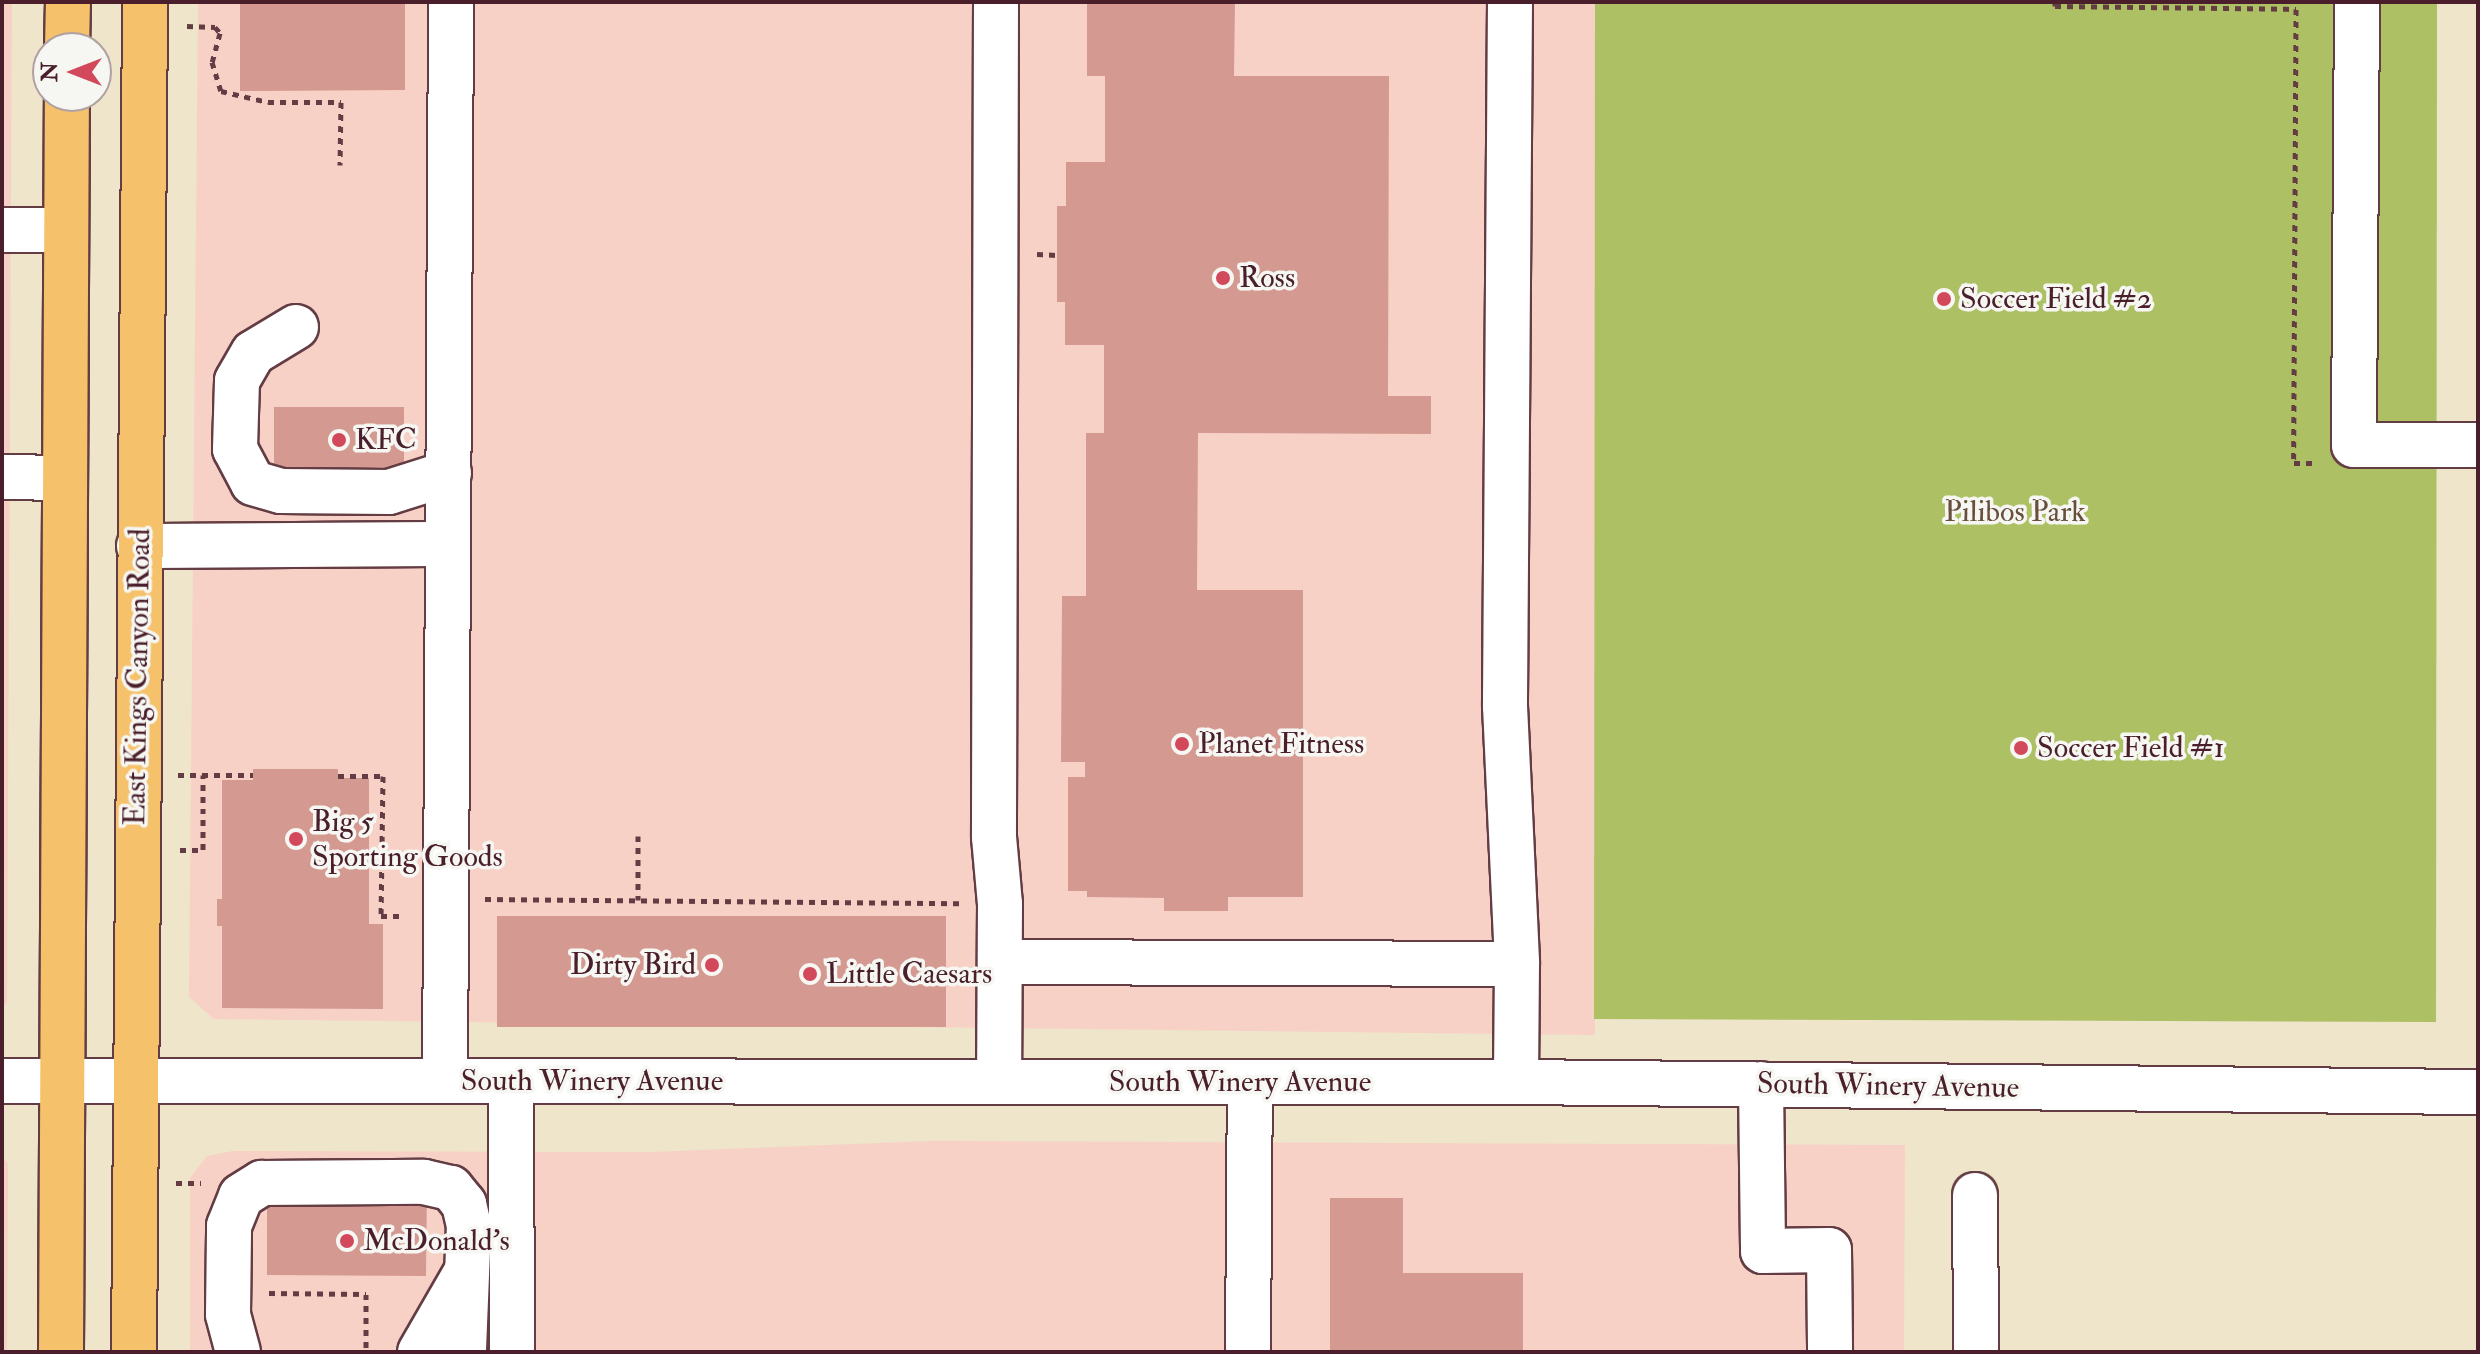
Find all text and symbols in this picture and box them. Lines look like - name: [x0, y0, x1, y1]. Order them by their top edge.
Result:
- north arrow: [32, 32, 112, 112]
- text: N: [36, 62, 64, 82]
- place label: Ross: [1239, 260, 1295, 296]
- marker: Ross: [1214, 269, 1232, 287]
- place label: Soccer Field #2: [1960, 281, 2152, 317]
- marker: Soccer Field #2: [1935, 290, 1953, 308]
- place label: KFC: [355, 422, 417, 458]
- marker: KFC: [330, 431, 348, 449]
- park label: Pilibos Park: [1944, 494, 2086, 530]
- street label: East Kings Canyon Road: [117, 528, 159, 826]
- place label: Planet Fitness: [1198, 726, 1364, 762]
- place label: Soccer Field #1: [2037, 730, 2224, 766]
- marker: Planet Fitness: [1173, 735, 1191, 753]
- marker: Soccer Field #1: [2012, 739, 2030, 757]
- place label: Big 5 Sporting Goods: [312, 804, 503, 874]
- marker: Big 5 Sporting Goods: [287, 830, 305, 848]
- place label: Dirty Bird: [570, 947, 696, 983]
- marker: Dirty Bird: [703, 956, 721, 974]
- place label: Little Caesars: [826, 956, 992, 992]
- marker: Little Caesars: [801, 965, 819, 983]
- street label: South Winery Avenue: [461, 1063, 723, 1099]
- street label: South Winery Avenue: [1109, 1064, 1371, 1100]
- street label: South Winery Avenue: [1757, 1066, 2019, 1106]
- place label: McDonald's: [363, 1223, 510, 1259]
- marker: McDonald's: [338, 1232, 356, 1250]

